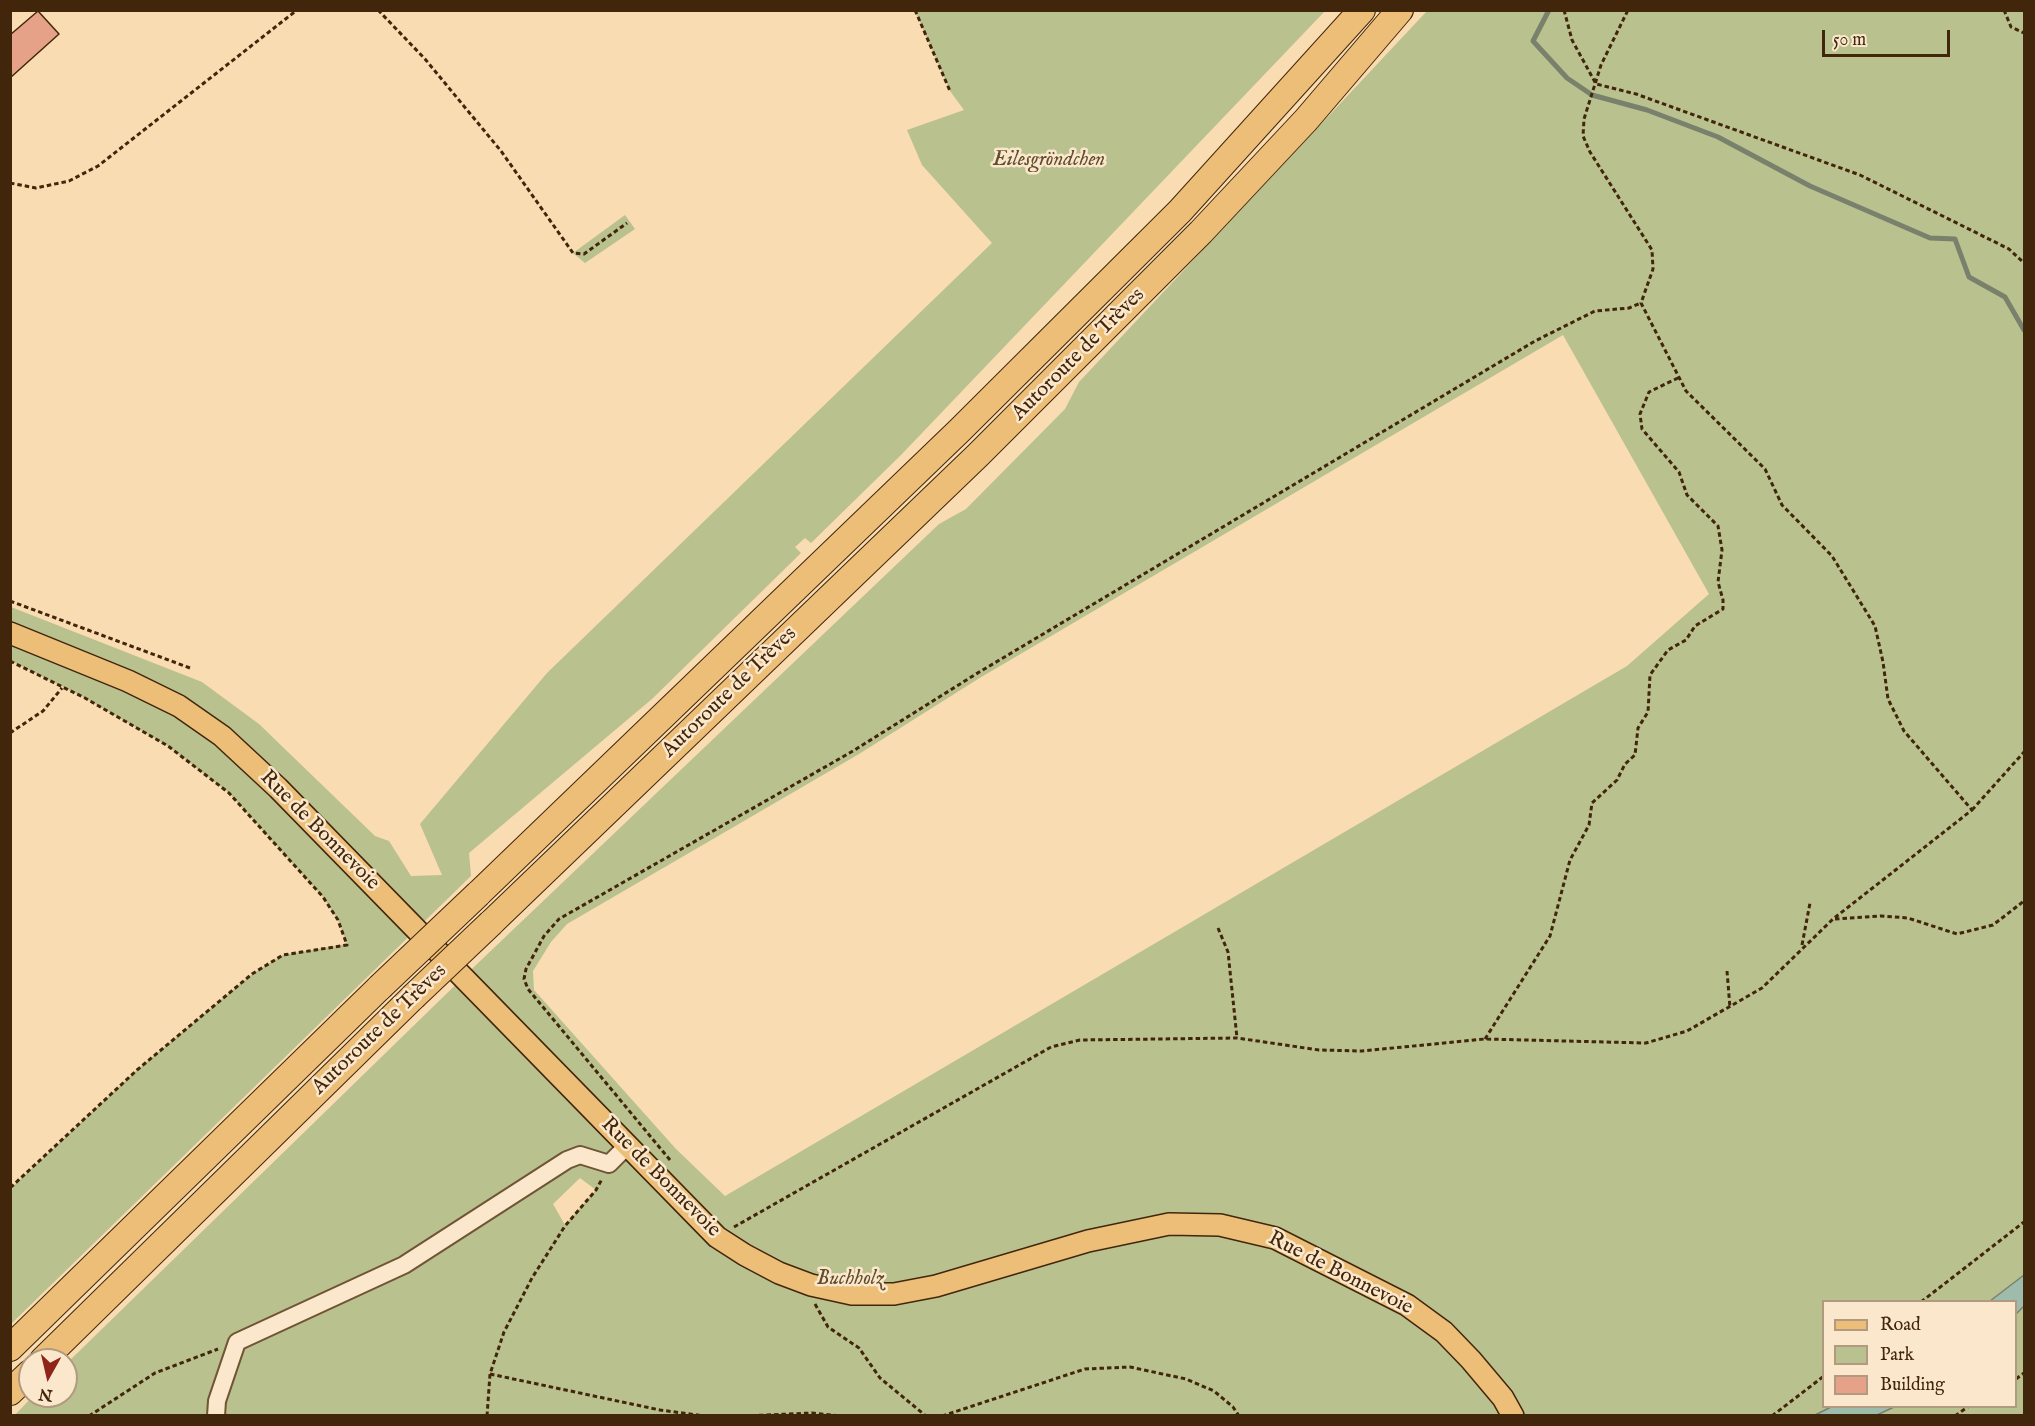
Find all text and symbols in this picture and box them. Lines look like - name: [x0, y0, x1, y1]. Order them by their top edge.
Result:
- scale bar: [1825, 18, 1952, 56]
- text: 50 m: [1833, 29, 1866, 52]
- park label: Eilesgröndchen: [993, 148, 1105, 174]
- street label: Autoroute de Trèves: [1007, 283, 1151, 427]
- street label: Autoroute de Trèves: [657, 622, 803, 764]
- street label: Rue de Bonnevoie: [254, 766, 384, 896]
- street label: Autoroute de Trèves: [307, 959, 453, 1101]
- street label: Rue de Bonnevoie: [595, 1113, 725, 1243]
- street label: Rue de Bonnevoie: [1263, 1227, 1417, 1321]
- park label: Buchholz: [816, 1267, 884, 1293]
- legend: [1822, 1300, 2017, 1408]
- text: Road: [1880, 1314, 1921, 1337]
- text: Park: [1880, 1344, 1914, 1367]
- north arrow: [18, 1348, 78, 1408]
- text: Building: [1880, 1374, 1945, 1397]
- text: N: [38, 1383, 54, 1405]

